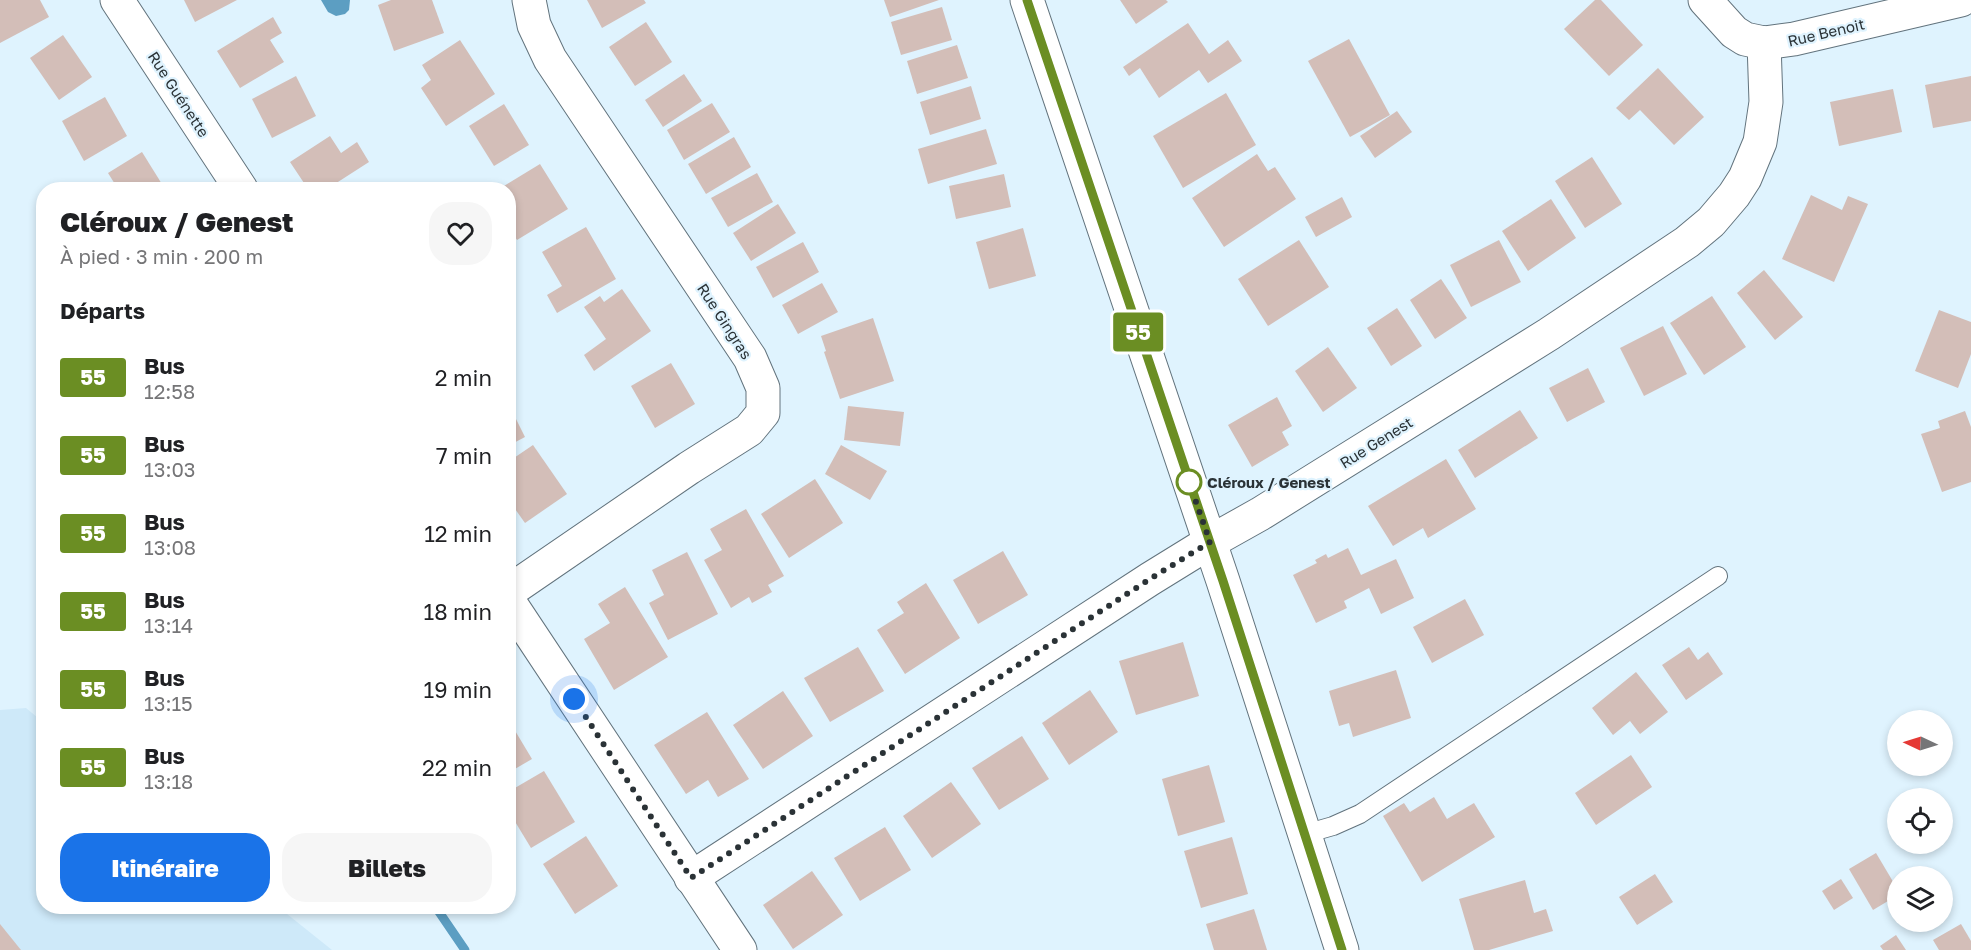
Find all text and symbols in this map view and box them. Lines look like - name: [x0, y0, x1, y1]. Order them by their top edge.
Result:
- street label: Rue Benoit: [1786, 14, 1866, 50]
- street label: Rue Guénette: [145, 48, 213, 140]
- button: heart: [429, 202, 492, 265]
- text: Cléroux / Genest: [60, 205, 294, 238]
- text: À pied · 3 min · 200 m: [60, 244, 263, 268]
- street label: Rue Gingras: [694, 280, 756, 362]
- text: Départs: [60, 297, 145, 324]
- line badge: 55: [1111, 312, 1165, 352]
- text: 55: [1125, 319, 1151, 345]
- text: Bus: [144, 352, 185, 379]
- text: 55: [80, 364, 106, 390]
- text: 2 min: [435, 364, 492, 391]
- text: 12:58: [144, 379, 195, 403]
- street label: Rue Genest: [1336, 412, 1416, 472]
- text: Bus: [144, 430, 185, 457]
- text: 55: [80, 442, 106, 468]
- text: 7 min: [436, 442, 492, 469]
- text: 13:03: [144, 457, 196, 481]
- marker: Cléroux / Genest: [1176, 469, 1202, 495]
- place label: Cléroux / Genest: [1207, 473, 1331, 491]
- text: Bus: [144, 508, 185, 535]
- text: 55: [80, 520, 106, 546]
- text: 12 min: [424, 520, 492, 547]
- text: 13:08: [144, 535, 196, 559]
- text: Bus: [144, 586, 185, 613]
- text: 55: [80, 598, 106, 624]
- text: 18 min: [424, 598, 492, 625]
- text: 13:14: [144, 613, 193, 637]
- text: Bus: [144, 664, 185, 691]
- text: 55: [80, 676, 106, 702]
- text: 19 min: [424, 676, 492, 703]
- your location: [559, 684, 589, 714]
- text: 13:15: [144, 691, 193, 715]
- north arrow: [1887, 710, 1953, 776]
- map controls: [1887, 710, 1953, 932]
- text: Bus: [144, 742, 185, 769]
- text: 55: [80, 754, 106, 780]
- text: 22 min: [422, 754, 492, 781]
- text: 13:18: [144, 769, 193, 793]
- button: locate: [1887, 788, 1953, 854]
- button: Itinéraire: [60, 833, 270, 902]
- button: Billets: [282, 833, 492, 902]
- button: layers: [1887, 866, 1953, 932]

